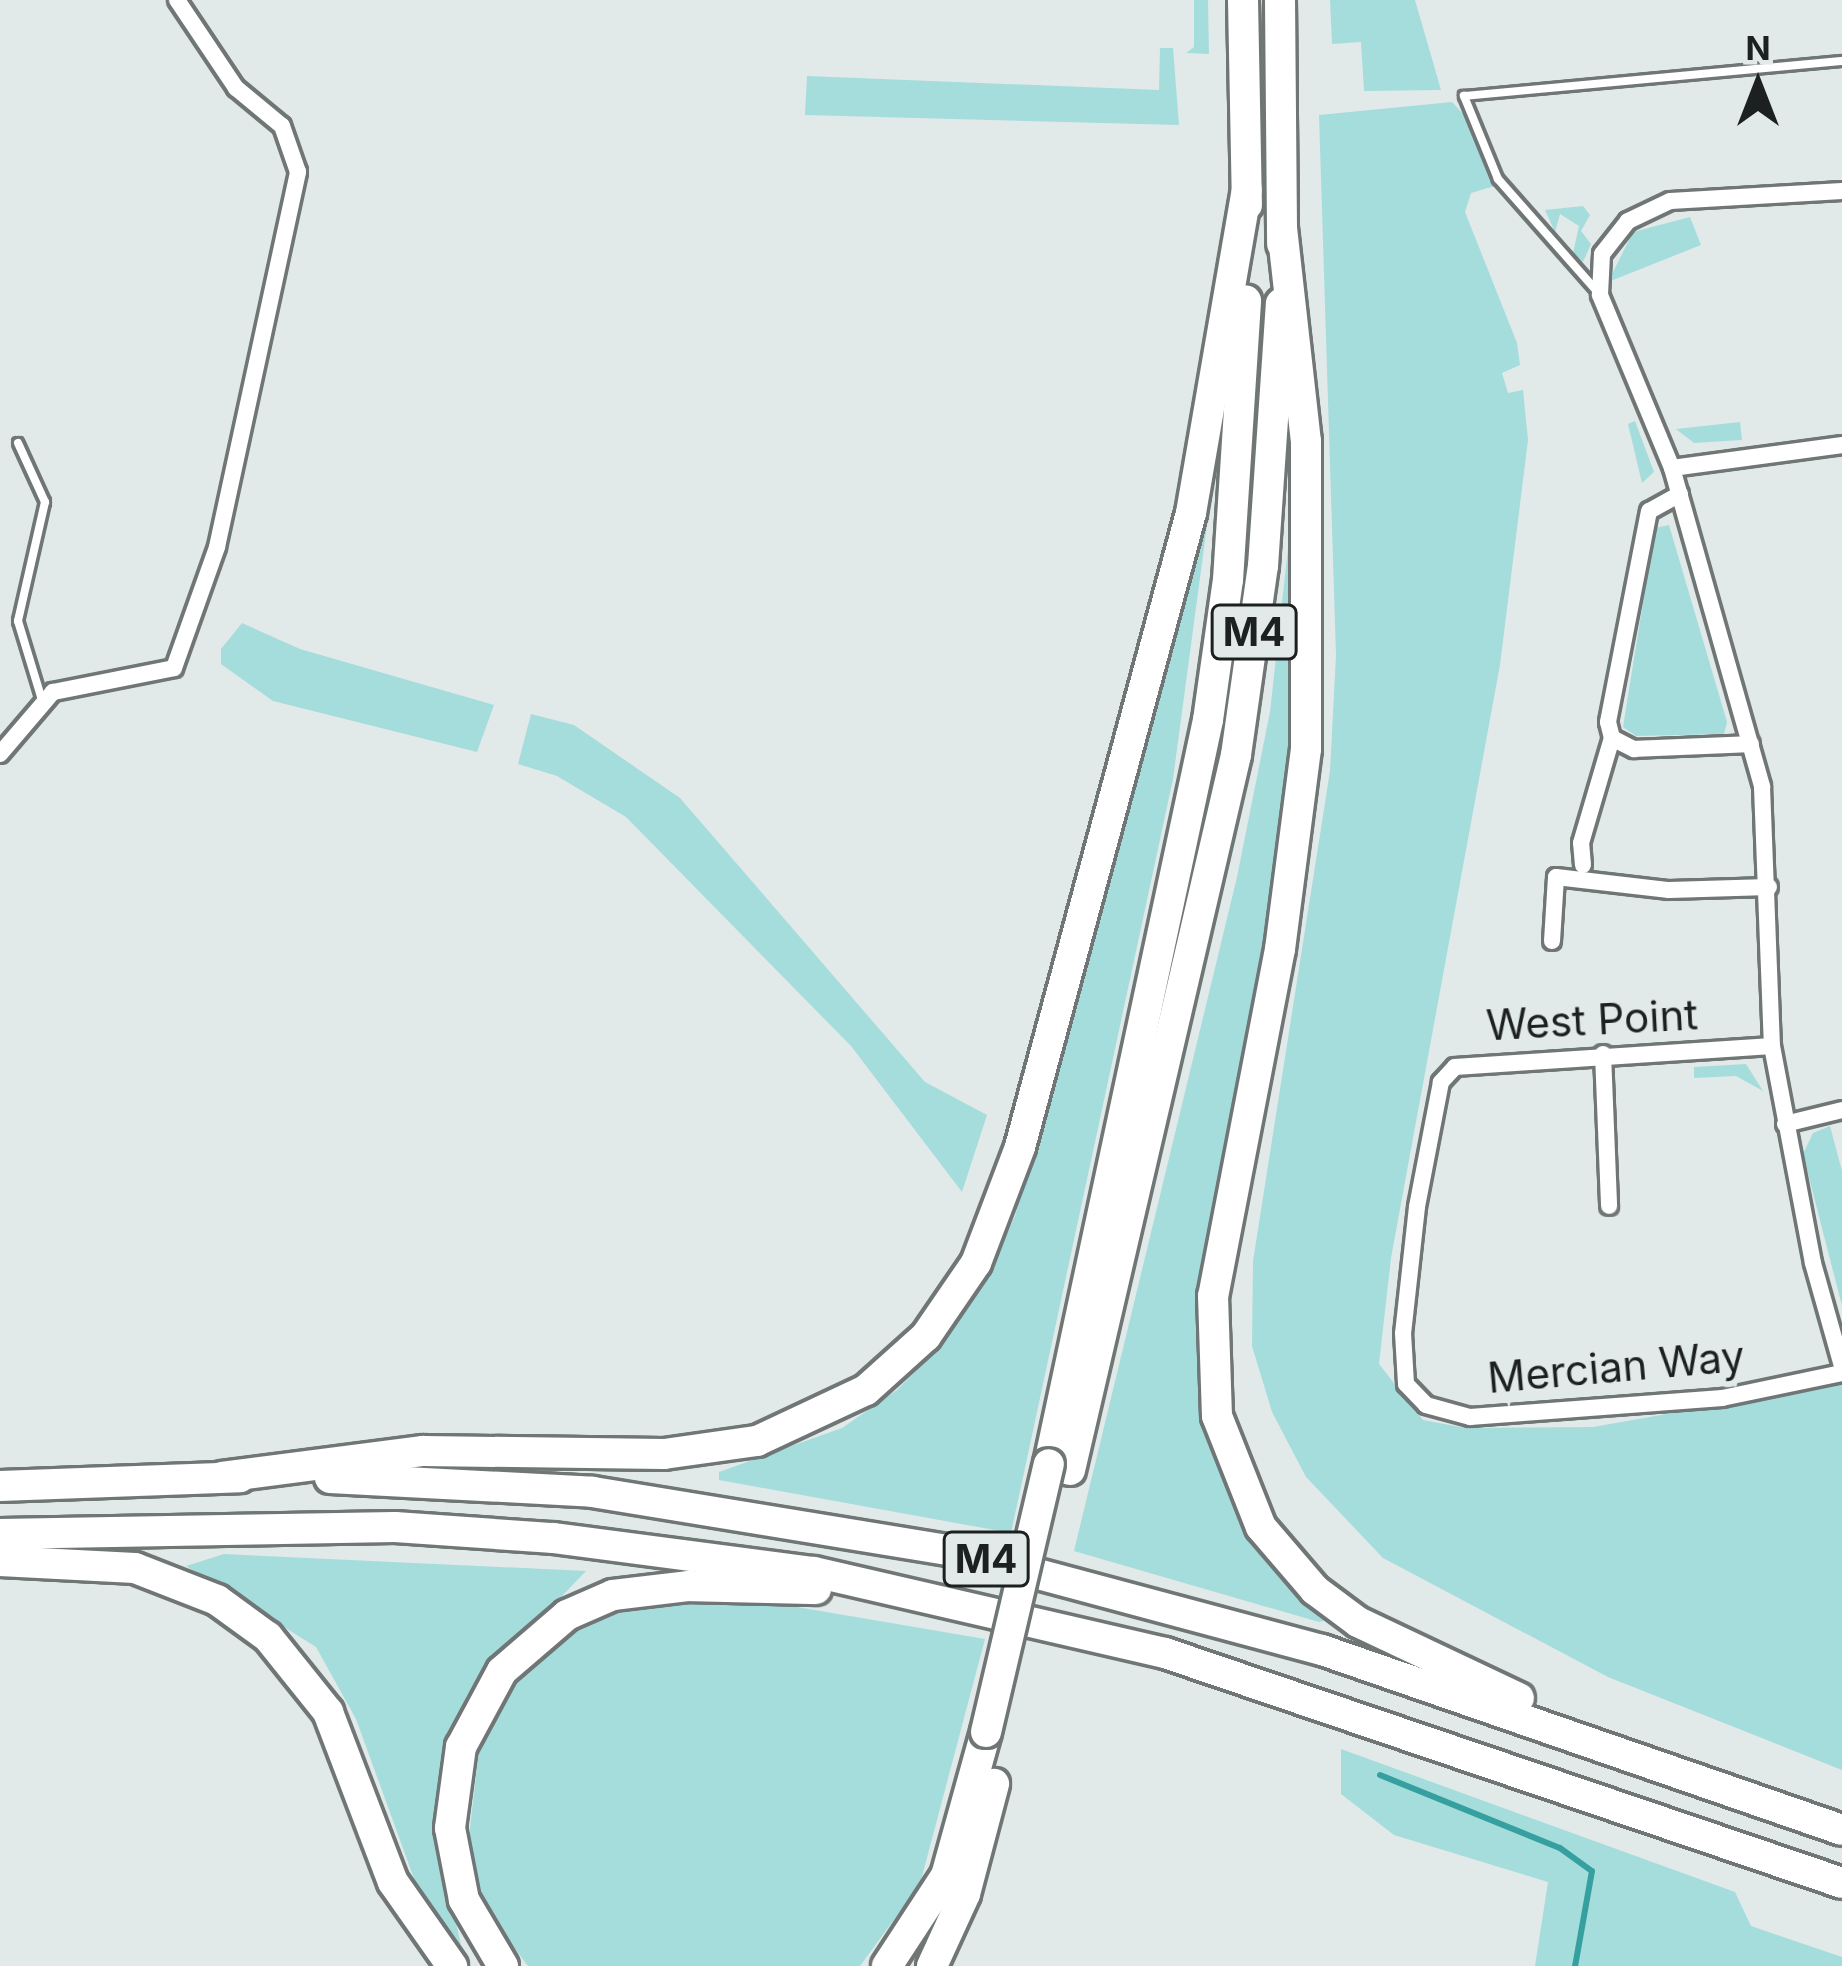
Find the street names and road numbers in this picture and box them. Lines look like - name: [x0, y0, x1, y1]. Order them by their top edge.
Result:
- road number: M4: [1209, 599, 1299, 665]
- street label: West Point: [1485, 989, 1699, 1051]
- street label: Mercian Way: [1485, 1331, 1747, 1403]
- road number: M4: [941, 1526, 1031, 1592]

